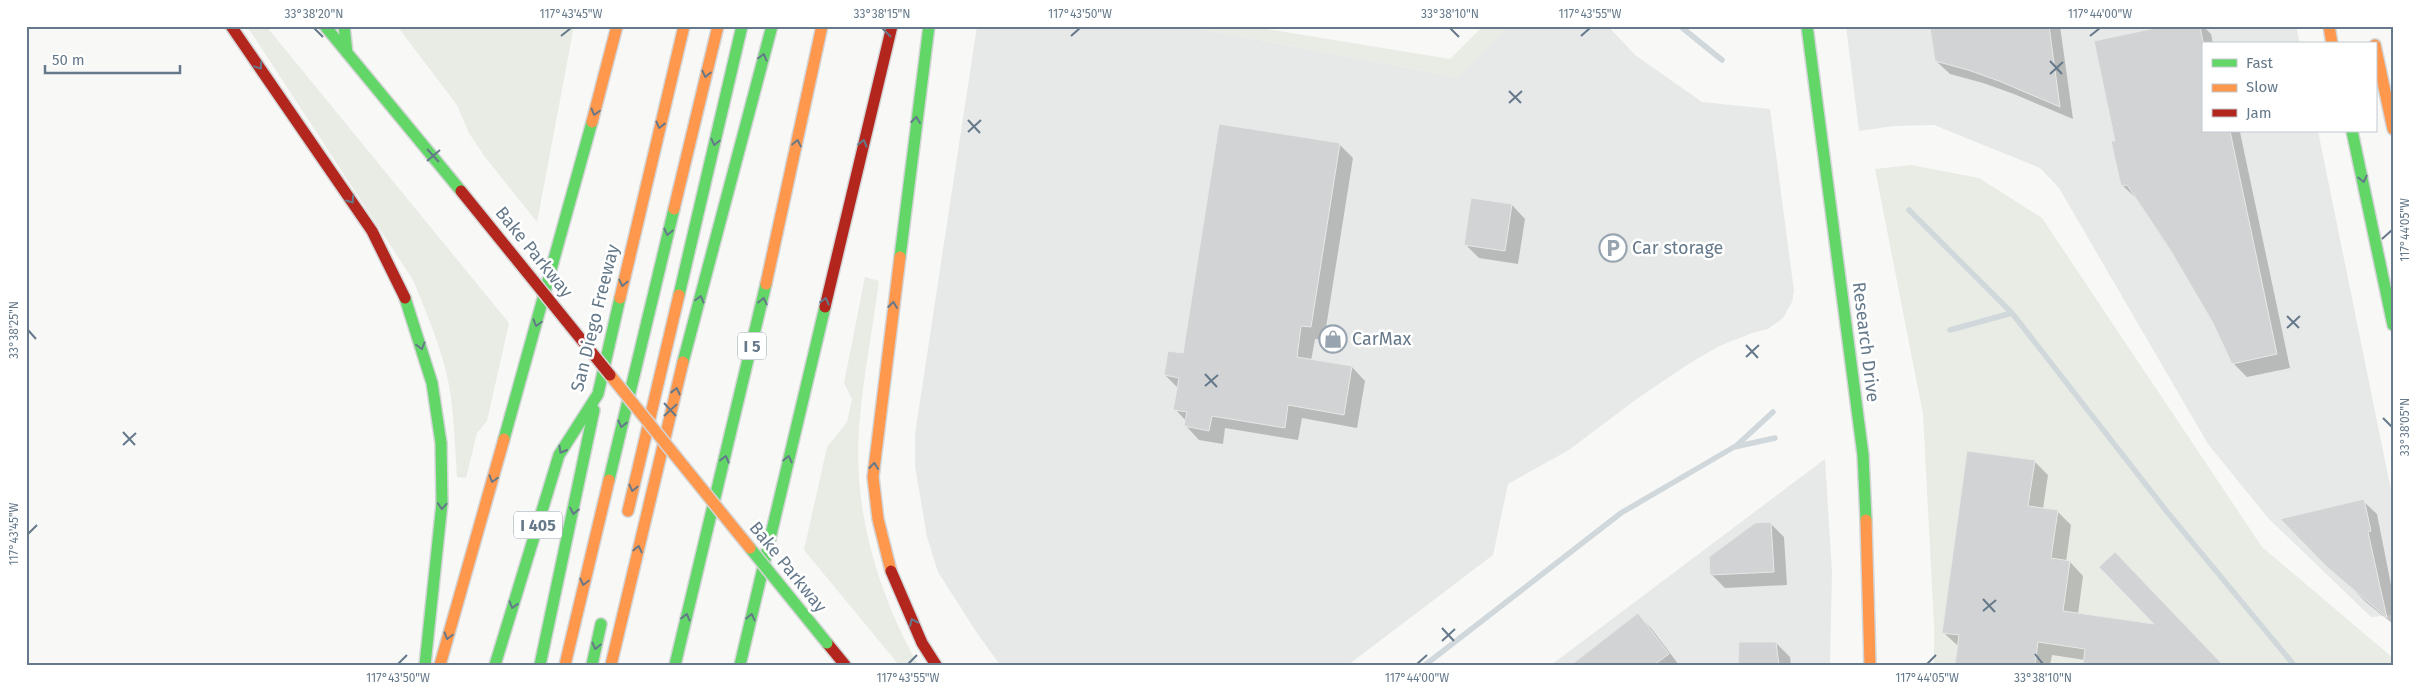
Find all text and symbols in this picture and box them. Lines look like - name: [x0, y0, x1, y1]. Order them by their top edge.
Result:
- text: 33°38'20"N: [285, 7, 343, 21]
- text: 117°43'45"W: [540, 7, 603, 21]
- text: 33°38'15"N: [853, 7, 911, 21]
- text: 117°43'50"W: [1048, 7, 1112, 21]
- text: 33°38'10"N: [1421, 7, 1479, 21]
- text: 117°43'55"W: [1558, 7, 1622, 21]
- text: 117°44'00"W: [2068, 7, 2132, 21]
- scale bar: [45, 42, 180, 74]
- legend: [2202, 42, 2376, 132]
- text: 50 m: [52, 51, 85, 69]
- one-way arrow: [758, 54, 768, 62]
- text: Fast: [2246, 54, 2273, 72]
- one-way arrow: [253, 61, 262, 70]
- one-way arrow: [701, 69, 712, 78]
- text: Slow: [2246, 78, 2278, 96]
- text: Jam: [2246, 104, 2272, 122]
- one-way arrow: [590, 107, 601, 116]
- one-way arrow: [911, 115, 921, 124]
- one-way arrow: [655, 120, 666, 129]
- one-way arrow: [710, 137, 721, 146]
- one-way arrow: [791, 138, 802, 147]
- one-way arrow: [857, 138, 868, 147]
- one-way arrow: [2357, 174, 2368, 183]
- one-way arrow: [345, 195, 354, 204]
- text: 117°44'05"W: [2398, 198, 2412, 262]
- street label: Bake Parkway: [491, 202, 578, 302]
- one-way arrow: [663, 227, 674, 236]
- parking icon: Car storage: [1598, 233, 1628, 263]
- place label: Car storage: [1632, 237, 1723, 259]
- street label: San Diego Freeway: [566, 242, 624, 394]
- one-way arrow: [618, 278, 629, 287]
- street label: Research Drive: [1848, 281, 1884, 403]
- one-way arrow: [694, 296, 704, 304]
- one-way arrow: [819, 296, 830, 305]
- one-way arrow: [757, 297, 767, 306]
- one-way arrow: [887, 300, 898, 308]
- text: 33°38'25"N: [7, 301, 21, 359]
- one-way arrow: [532, 319, 543, 327]
- shop icon: CarMax: [1318, 324, 1348, 354]
- place label: CarMax: [1352, 328, 1411, 350]
- road number: I 5: [738, 332, 766, 360]
- one-way arrow: [416, 341, 426, 349]
- one-way arrow: [670, 387, 681, 396]
- text: 33°38'05"N: [2398, 398, 2412, 456]
- one-way arrow: [617, 419, 628, 428]
- one-way arrow: [559, 445, 569, 454]
- one-way arrow: [719, 455, 730, 464]
- one-way arrow: [782, 455, 793, 464]
- one-way arrow: [868, 462, 879, 470]
- one-way arrow: [488, 475, 498, 483]
- one-way arrow: [628, 484, 639, 493]
- text: 117°43'45"W: [7, 502, 21, 565]
- one-way arrow: [436, 502, 447, 510]
- one-way arrow: [569, 506, 580, 515]
- road number: I 405: [514, 512, 562, 538]
- street label: Bake Parkway: [745, 517, 832, 617]
- one-way arrow: [632, 545, 643, 554]
- one-way arrow: [579, 577, 590, 586]
- one-way arrow: [509, 600, 519, 609]
- one-way arrow: [680, 613, 691, 622]
- one-way arrow: [745, 613, 756, 622]
- one-way arrow: [909, 618, 919, 627]
- one-way arrow: [443, 631, 454, 640]
- one-way arrow: [591, 642, 602, 651]
- text: 117°43'50"W: [366, 671, 430, 685]
- text: 117°43'55"W: [876, 671, 940, 685]
- text: 117°44'00"W: [1385, 671, 1449, 685]
- text: 117°44'05"W: [1895, 671, 1959, 685]
- text: 33°38'10"N: [2014, 671, 2072, 685]

